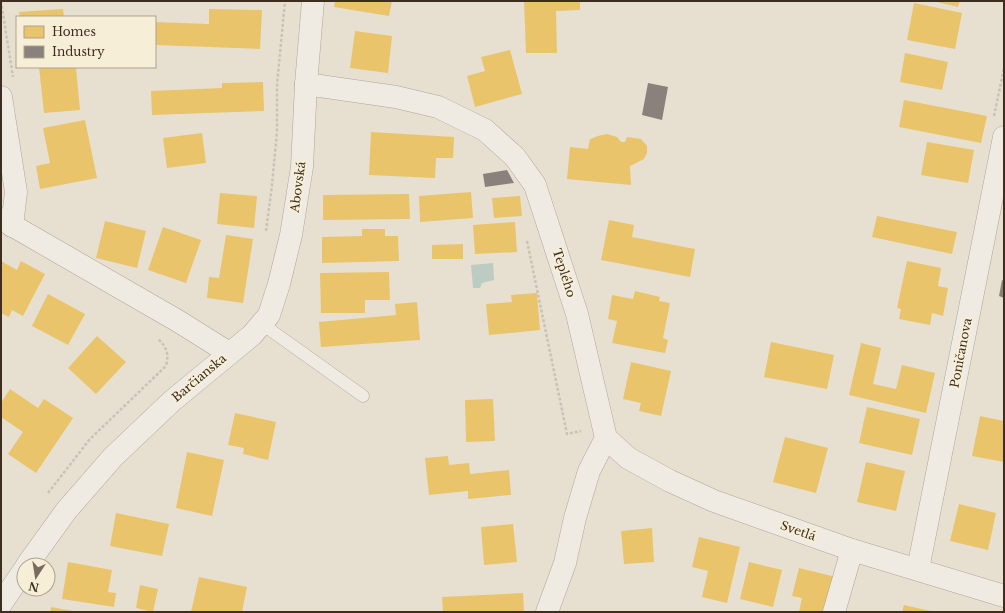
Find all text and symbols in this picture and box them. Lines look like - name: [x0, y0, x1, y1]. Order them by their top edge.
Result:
- legend: [16, 16, 156, 68]
- text: Homes: [52, 24, 96, 39]
- text: Industry: [52, 44, 105, 59]
- street label: Abovská: [286, 160, 309, 214]
- street label: Teplého: [550, 247, 579, 299]
- street label: Poničanova: [946, 316, 975, 389]
- street label: Barčianska: [168, 350, 229, 405]
- street label: Svetlá: [778, 517, 818, 544]
- north arrow: [16, 557, 56, 597]
- text: N: [27, 579, 40, 595]

